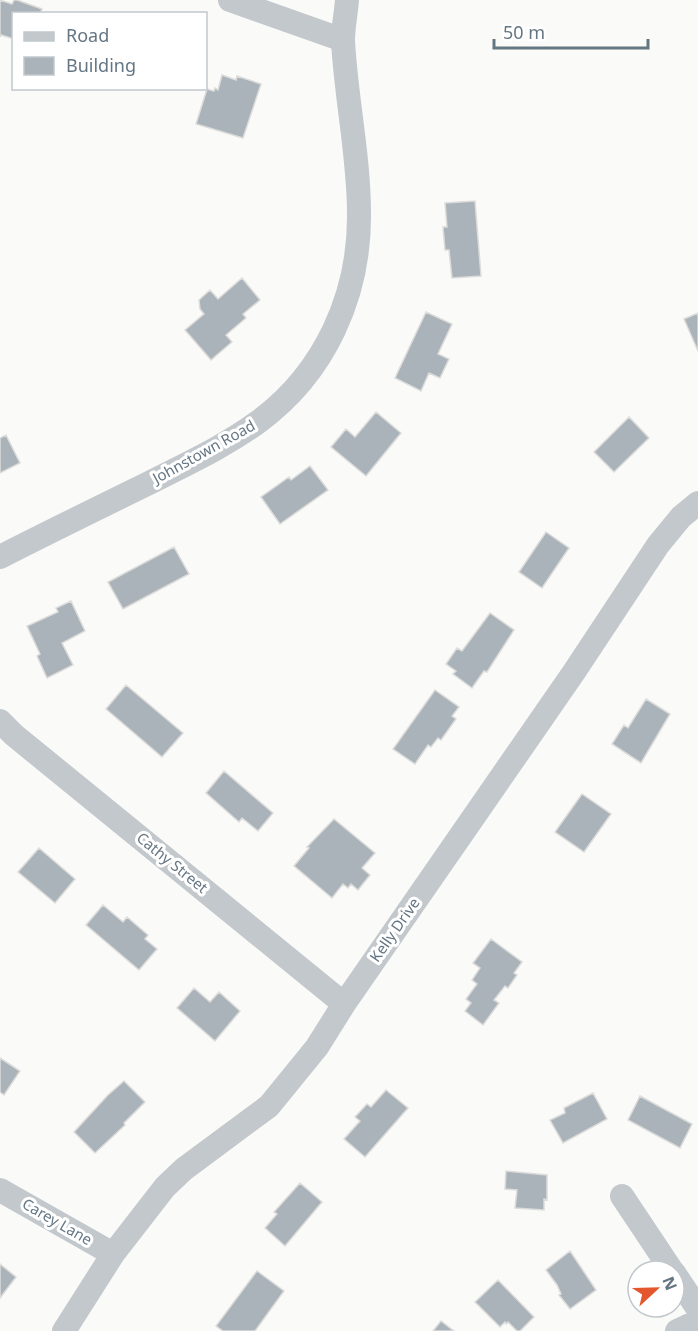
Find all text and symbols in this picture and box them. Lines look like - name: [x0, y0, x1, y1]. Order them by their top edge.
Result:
- legend: [12, 12, 207, 90]
- scale bar: [494, 12, 648, 50]
- text: 50 m: [503, 20, 545, 44]
- text: Road: [66, 23, 109, 47]
- text: Building: [66, 53, 136, 77]
- street label: Johnstown Road: [147, 415, 258, 488]
- street label: Cathy Street: [133, 827, 213, 897]
- street label: Kelly Drive: [365, 893, 424, 966]
- street label: Carey Lane: [19, 1193, 96, 1249]
- north arrow: [626, 1259, 686, 1319]
- text: N: [657, 1273, 683, 1294]

